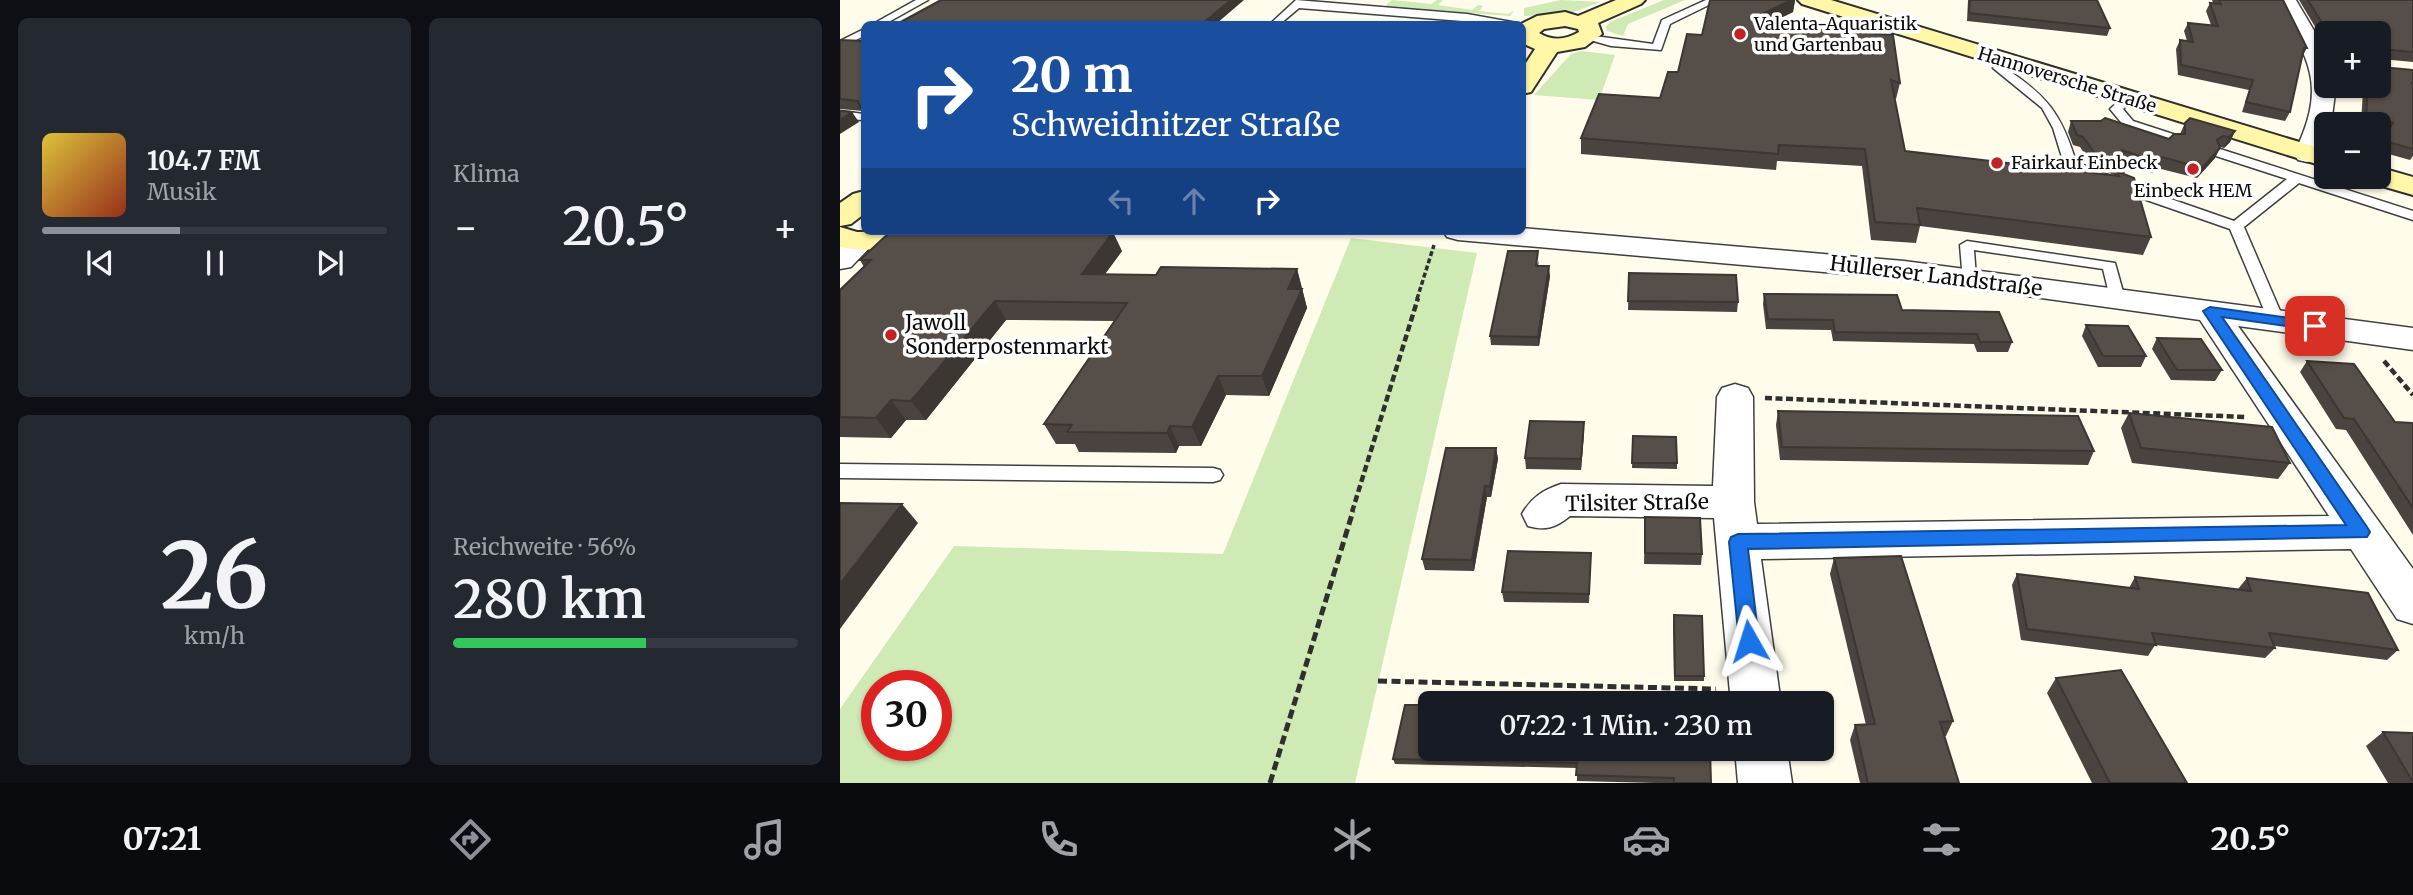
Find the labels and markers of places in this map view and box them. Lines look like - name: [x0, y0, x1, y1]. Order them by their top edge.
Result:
- place label: Valenta-Aquaristik und Gartenbau: [1753, 12, 1918, 56]
- marker: Valenta-Aquaristik und Gartenbau: [1732, 26, 1748, 42]
- place label: Fairkauf Einbeck: [2011, 151, 2158, 174]
- marker: Fairkauf Einbeck: [1989, 155, 2005, 171]
- marker: Einbeck HEM: [2185, 161, 2201, 177]
- place label: Einbeck HEM: [2134, 179, 2252, 202]
- pin: [2285, 296, 2345, 356]
- place label: Jawoll Sonderpostenmarkt: [904, 309, 1108, 360]
- marker: Jawoll Sonderpostenmarkt: [883, 327, 899, 343]

